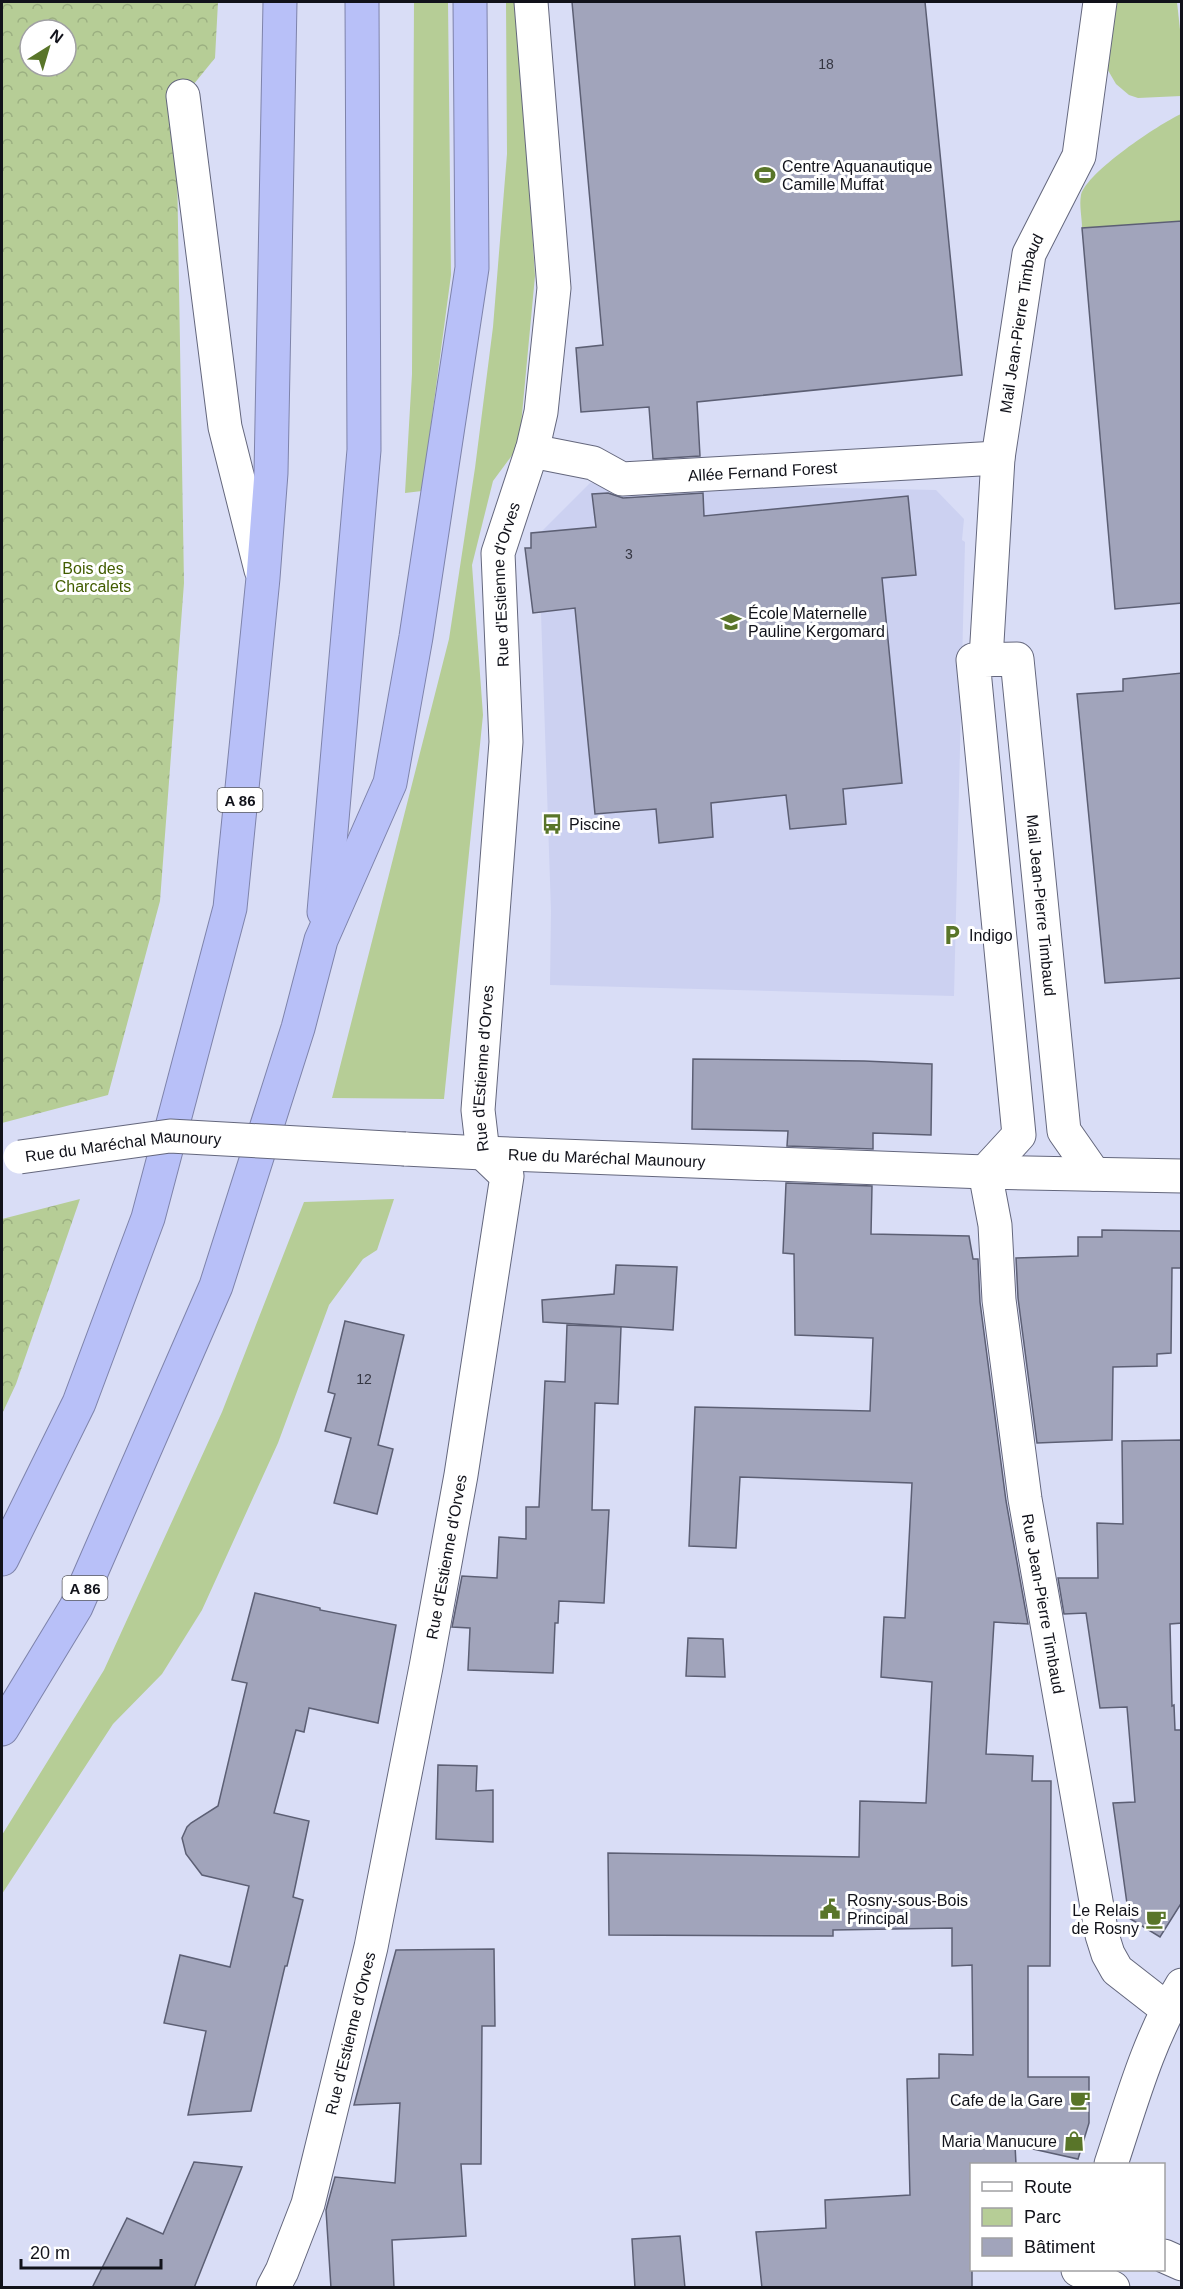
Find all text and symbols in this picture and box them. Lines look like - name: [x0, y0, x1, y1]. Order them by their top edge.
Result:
- north arrow: [18, 18, 78, 78]
- text: N: [47, 26, 66, 47]
- house number: 18: [818, 56, 834, 72]
- place label: Centre Aquanautique Camille Muffat: [782, 158, 932, 193]
- sports icon: Centre Aquanautique Camille Muffat: [753, 163, 777, 187]
- street label: Mail Jean-Pierre Timbaud: [996, 231, 1046, 414]
- street label: Allée Fernand Forest: [687, 458, 838, 484]
- street label: Rue d'Estienne d'Orves: [489, 500, 523, 667]
- house number: 3: [625, 546, 633, 562]
- park label: Bois des Charcalets: [55, 560, 131, 595]
- place label: École Maternelle Pauline Kergomard: [748, 604, 885, 640]
- school or university icon: École Maternelle Pauline Kergomard: [719, 610, 743, 634]
- road number: A 86: [218, 788, 262, 812]
- bus stop icon: Piscine: [540, 812, 564, 836]
- street label: Mail Jean-Pierre Timbaud: [1024, 814, 1059, 997]
- place label: Piscine: [569, 816, 621, 833]
- parking icon: Indigo: [940, 923, 964, 947]
- place label: Indigo: [969, 927, 1013, 944]
- street label: Rue d'Estienne d'Orves: [469, 984, 496, 1153]
- street label: Rue du Maréchal Maunoury: [24, 1127, 222, 1165]
- street label: Rue du Maréchal Maunoury: [508, 1145, 706, 1170]
- house number: 12: [356, 1371, 372, 1387]
- street label: Rue d'Estienne d'Orves: [423, 1473, 469, 1641]
- street label: Rue Jean-Pierre Timbaud: [1019, 1512, 1068, 1695]
- road number: A 86: [62, 1576, 107, 1600]
- place label: Rosny-sous-Bois Principal: [847, 1892, 968, 1927]
- public building icon: Rosny-sous-Bois Principal: [818, 1897, 842, 1921]
- place label: Le Relais de Rosny: [1071, 1902, 1139, 1937]
- cafe icon: Le Relais de Rosny: [1144, 1907, 1168, 1931]
- street label: Rue d'Estienne d'Orves: [322, 1950, 378, 2116]
- cafe icon: Cafe de la Gare: [1068, 2088, 1092, 2112]
- place label: Cafe de la Gare: [950, 2092, 1063, 2109]
- shop icon: Maria Manucure: [1062, 2129, 1086, 2153]
- place label: Maria Manucure: [941, 2133, 1057, 2150]
- legend: [970, 2163, 1165, 2271]
- text: Route: [1024, 2177, 1072, 2197]
- text: Parc: [1024, 2207, 1061, 2227]
- scale bar: [21, 2232, 160, 2270]
- text: Bâtiment: [1024, 2237, 1095, 2257]
- text: 20 m: [30, 2243, 70, 2263]

